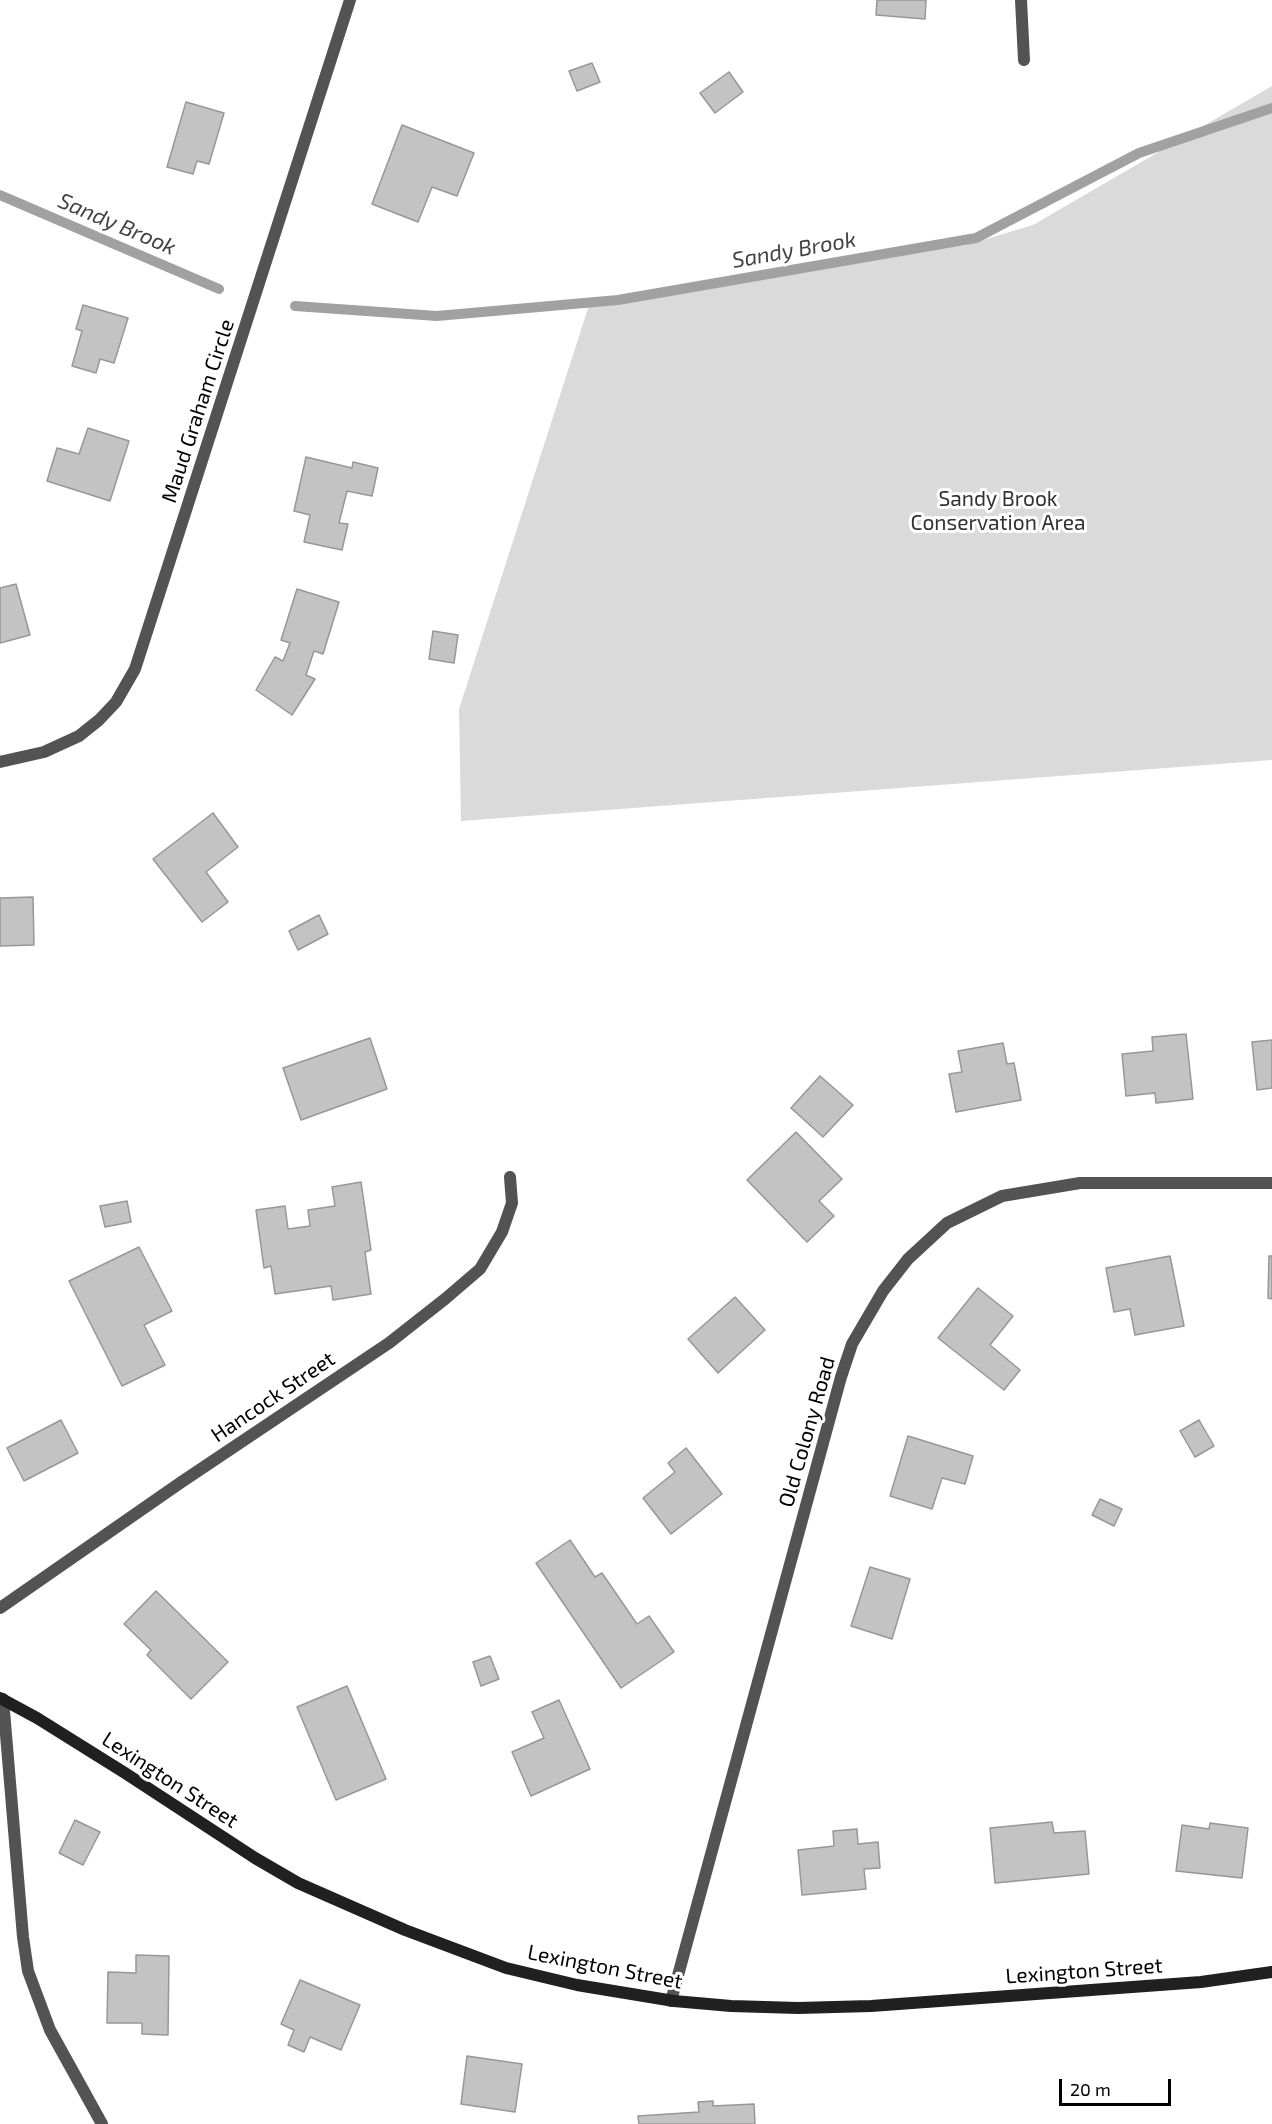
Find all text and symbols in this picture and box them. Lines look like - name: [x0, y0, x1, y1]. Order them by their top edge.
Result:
- water label: Sandy Brook: [54, 187, 180, 261]
- water label: Sandy Brook: [730, 226, 858, 274]
- street label: Maud Graham Circle: [156, 316, 240, 506]
- park label: Sandy Brook Conservation Area: [910, 486, 1086, 536]
- street label: Hancock Street: [206, 1346, 340, 1448]
- street label: Old Colony Road: [773, 1354, 841, 1510]
- street label: Lexington Street: [97, 1727, 243, 1833]
- street label: Lexington Street: [525, 1940, 685, 1994]
- street label: Lexington Street: [1005, 1953, 1163, 1989]
- scale bar: [1062, 2067, 1174, 2105]
- text: 20 m: [1070, 2078, 1111, 2100]

